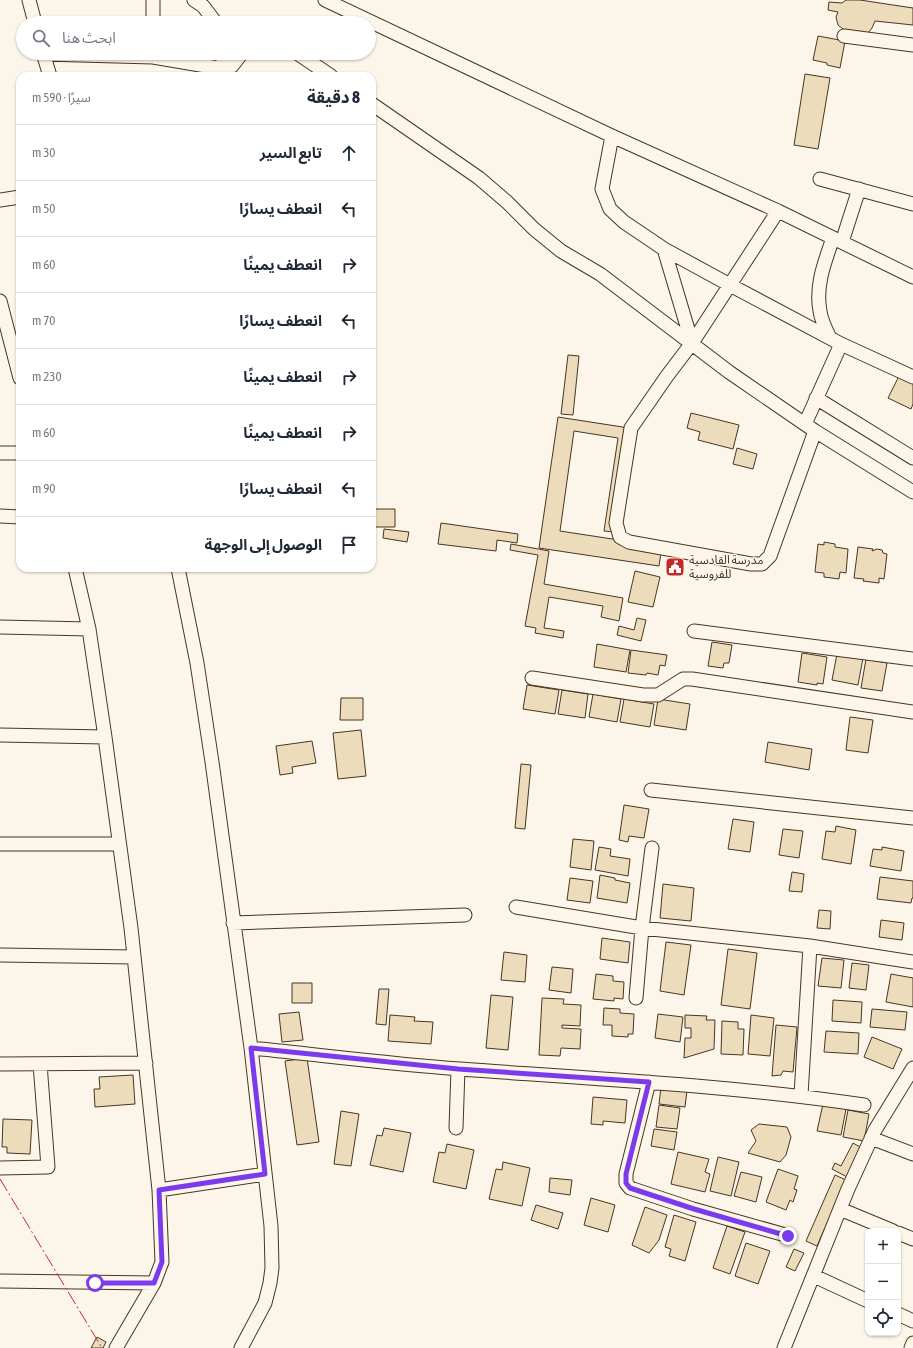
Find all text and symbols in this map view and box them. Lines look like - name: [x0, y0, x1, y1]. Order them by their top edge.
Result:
- search box: [16, 16, 376, 60]
- icon: search: [30, 27, 52, 49]
- text: ابحث هنا: [62, 29, 116, 46]
- text: 8 دقيقة: [307, 87, 360, 107]
- text: سيرًا · 590 m: [32, 90, 91, 105]
- icon: ahead: [338, 142, 360, 164]
- text: تابع السير: [260, 144, 322, 161]
- text: 30 m: [32, 145, 55, 160]
- icon: left: [338, 198, 360, 220]
- text: انعطف يسارًا: [239, 200, 322, 217]
- text: 50 m: [32, 201, 55, 216]
- icon: right: [338, 254, 360, 276]
- text: انعطف يمينًا: [243, 256, 322, 273]
- text: 60 m: [32, 257, 55, 272]
- icon: left: [338, 310, 360, 332]
- text: انعطف يسارًا: [239, 312, 322, 329]
- text: 70 m: [32, 313, 55, 328]
- icon: right: [338, 366, 360, 388]
- text: انعطف يمينًا: [243, 368, 322, 385]
- text: 230 m: [32, 369, 62, 384]
- icon: right: [338, 422, 360, 444]
- text: انعطف يمينًا: [243, 424, 322, 441]
- text: 60 m: [32, 425, 55, 440]
- icon: left: [338, 478, 360, 500]
- text: انعطف يسارًا: [239, 480, 322, 497]
- text: 90 m: [32, 481, 55, 496]
- icon: arrive: [338, 534, 360, 556]
- text: الوصول إلى الوجهة: [205, 536, 322, 553]
- place label: مدرسة القادسية للفروسية: [689, 553, 763, 581]
- public building icon: مدرسة القادسية للفروسية: [664, 556, 686, 578]
- route end: [779, 1227, 797, 1245]
- map controls: [865, 1228, 901, 1336]
- button: +: [865, 1228, 901, 1264]
- button: −: [865, 1264, 901, 1300]
- route start: [86, 1274, 104, 1292]
- button: locate: [865, 1300, 901, 1336]

